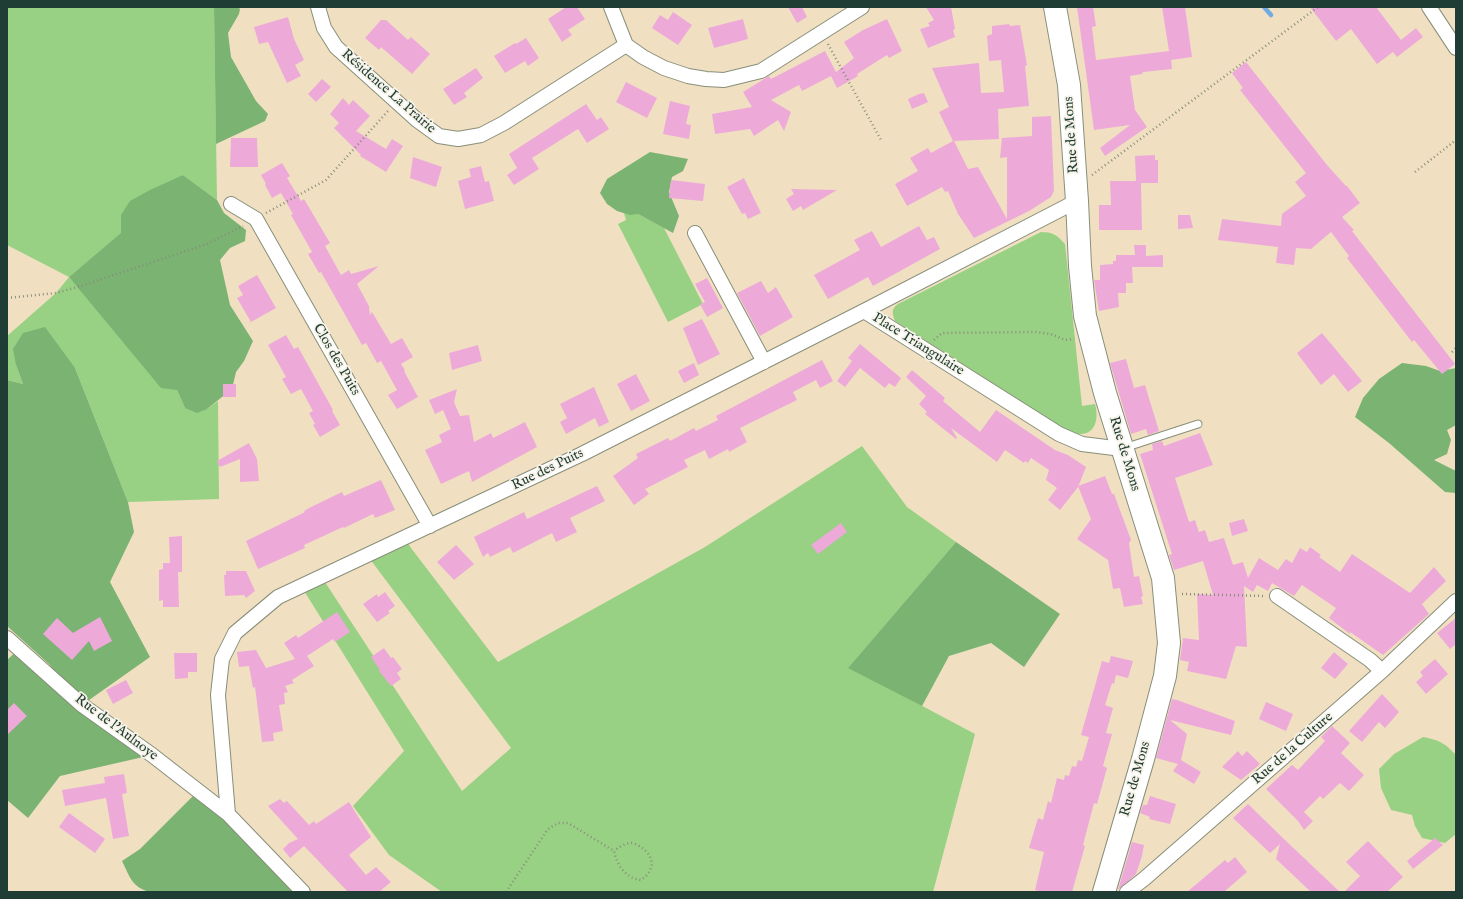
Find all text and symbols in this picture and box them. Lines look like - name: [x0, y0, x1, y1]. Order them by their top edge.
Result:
- street label: Résidence La Prairie: [337, 46, 439, 138]
- street label: Rue de Mons: [1061, 96, 1083, 174]
- street label: Place Triangulaire: [869, 310, 967, 380]
- street label: Clos des Puits: [309, 321, 363, 399]
- street label: Rue de Mons: [1105, 415, 1143, 493]
- street label: Rue des Puits: [509, 445, 587, 495]
- street label: Rue de l'Aulnoye: [71, 691, 161, 765]
- street label: Rue de la Culture: [1249, 709, 1337, 789]
- street label: Rue de Mons: [1117, 740, 1155, 818]

